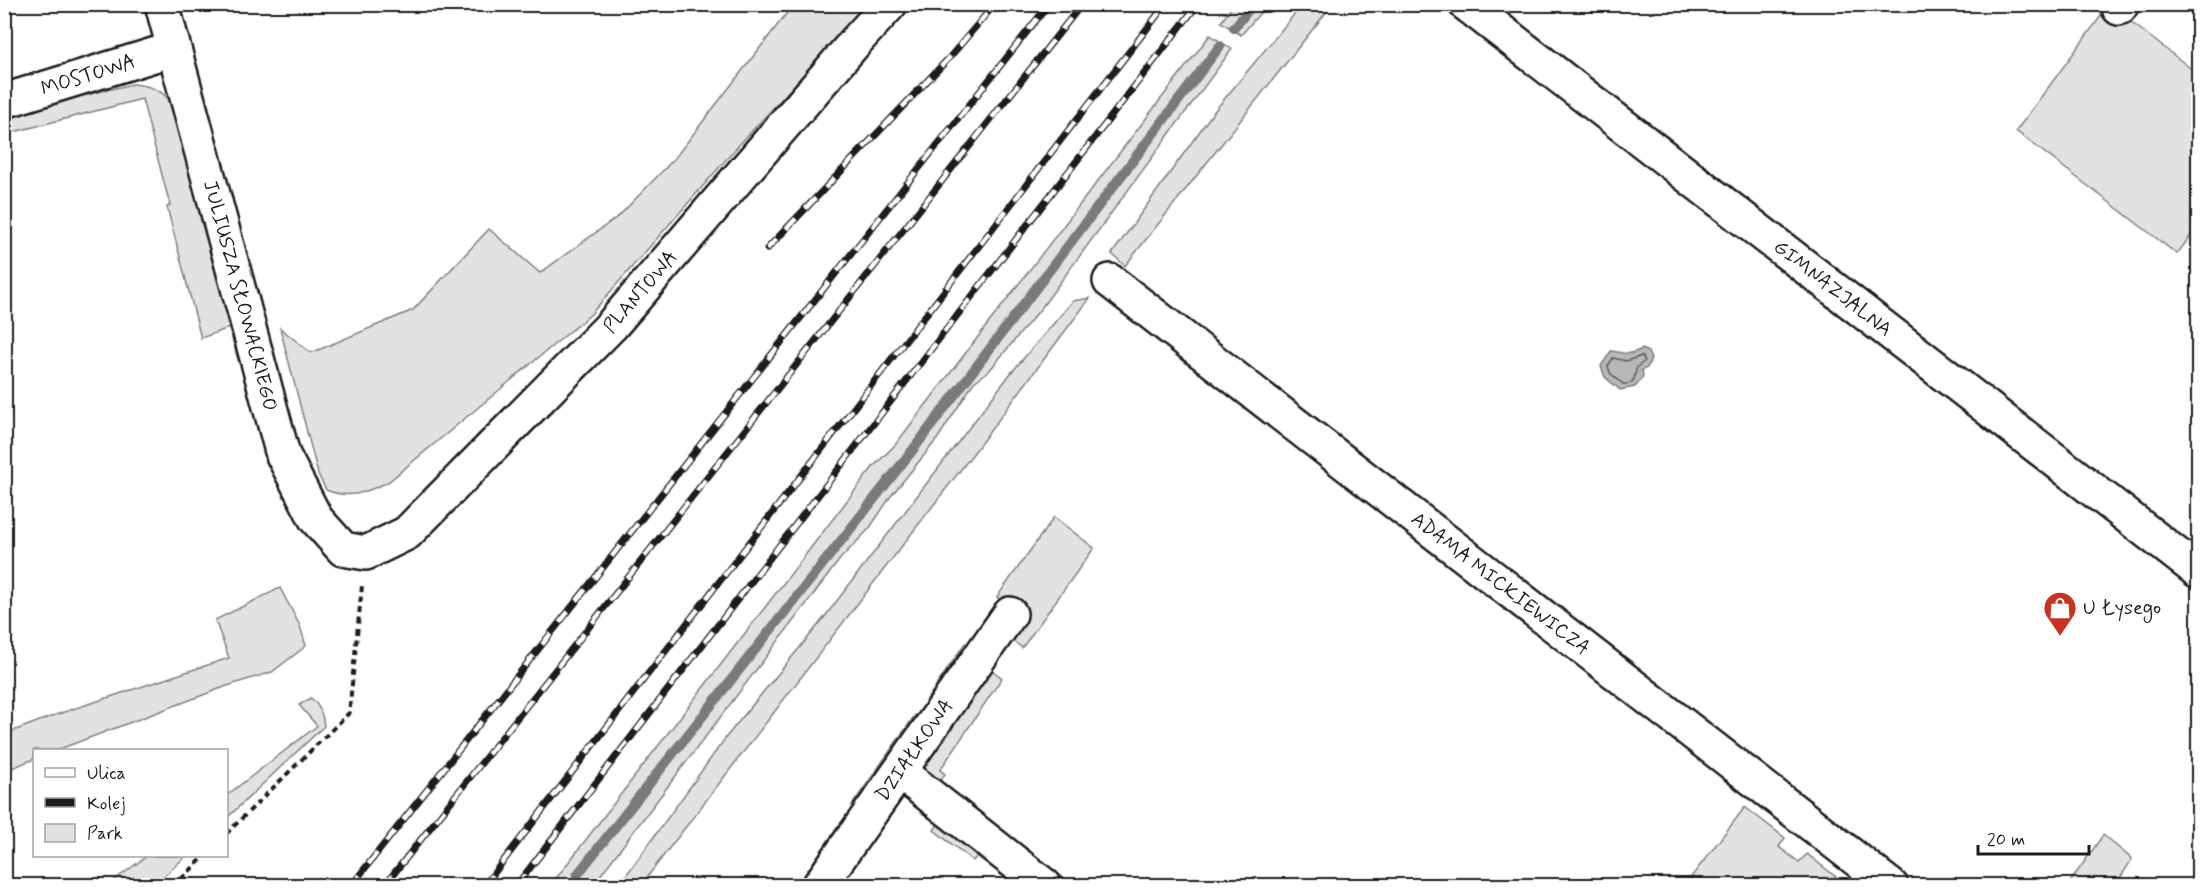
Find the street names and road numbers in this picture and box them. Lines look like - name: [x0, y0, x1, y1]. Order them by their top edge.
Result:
- street label: MOSTOWA: [37, 48, 139, 102]
- street label: JULIUSZA SŁOWACKIEGO: [196, 177, 284, 414]
- street label: GIMNAZJALNA: [1768, 234, 1898, 343]
- street label: PLANTOWA: [597, 244, 684, 339]
- street label: ADAMA MICKIEWICZA: [1405, 506, 1596, 662]
- street label: DZIAŁKOWA: [869, 694, 960, 807]

